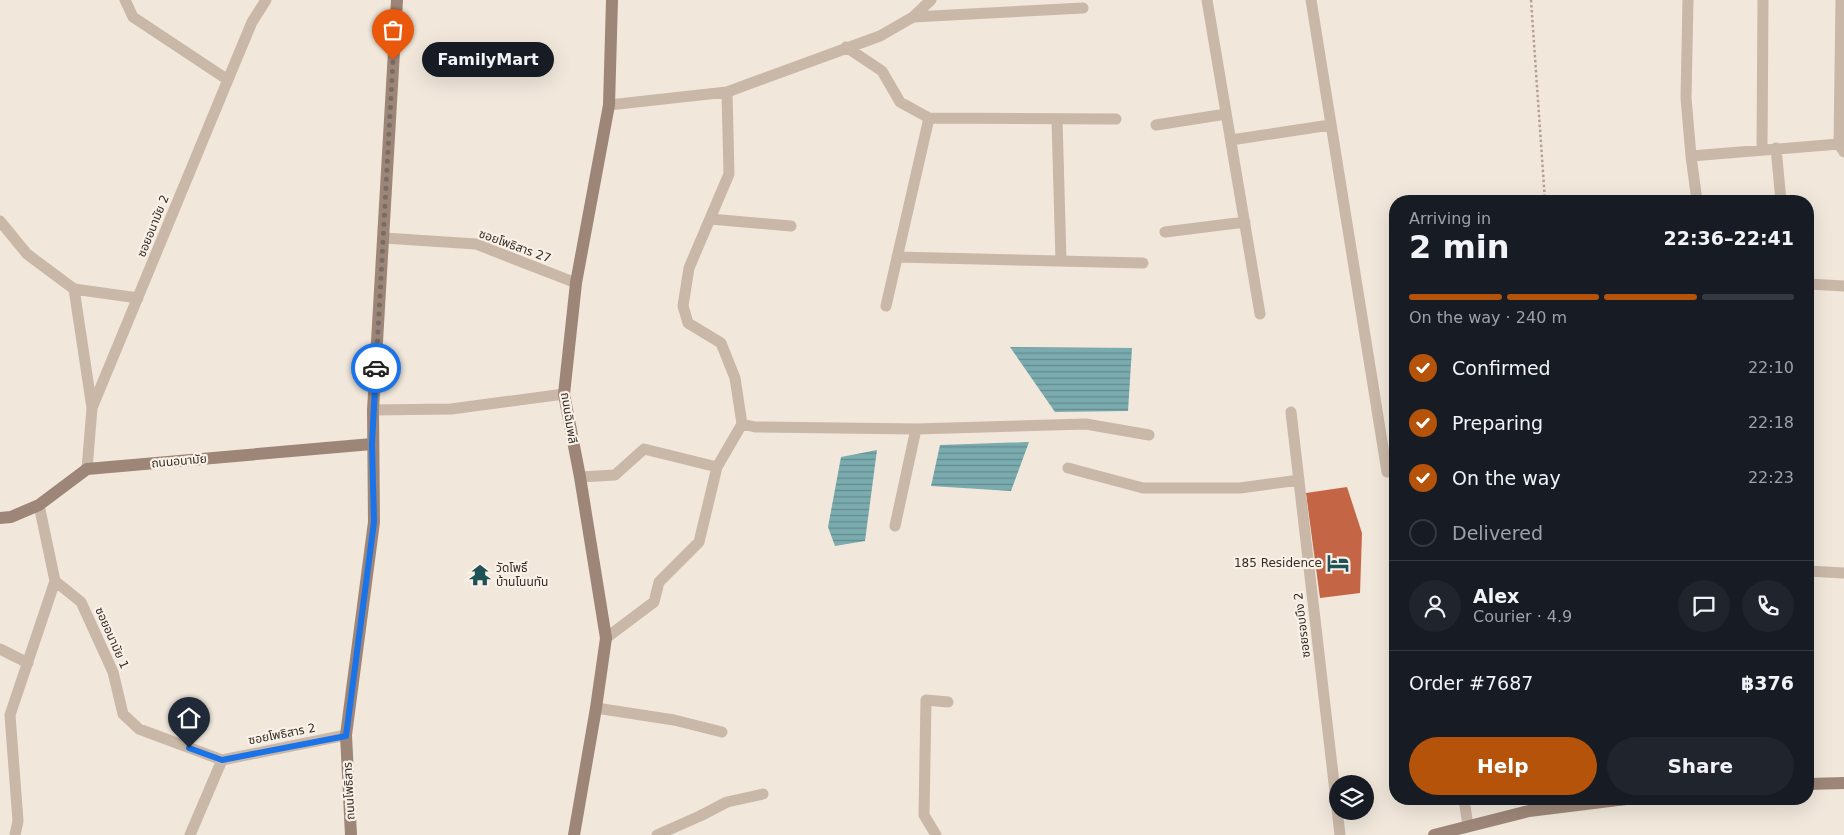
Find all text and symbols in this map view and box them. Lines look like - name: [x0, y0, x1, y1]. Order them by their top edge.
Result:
- pin: [372, 9, 414, 60]
- icon: bag: [379, 16, 407, 44]
- callout: FamilyMart: [423, 42, 556, 78]
- text: FamilyMart: [437, 50, 539, 69]
- street label: ซอยอนามัย 2: [134, 193, 172, 259]
- text: Arriving in: [1409, 209, 1491, 228]
- street label: ซอยโพธิสาร 27: [477, 226, 553, 266]
- text: 22:36–22:41: [1664, 227, 1794, 249]
- text: 2 min: [1409, 228, 1510, 266]
- text: On the way · 240 m: [1409, 308, 1567, 327]
- courier: [351, 343, 401, 393]
- icon: car: [362, 354, 390, 382]
- icon: check: [1409, 354, 1437, 382]
- text: Confirmed: [1452, 357, 1551, 379]
- text: 22:10: [1748, 358, 1794, 377]
- street label: ถนนฉิมพลี: [558, 391, 580, 445]
- icon: check: [1409, 409, 1437, 437]
- text: Preparing: [1452, 412, 1543, 434]
- text: 22:18: [1748, 413, 1794, 432]
- street label: ถนนอนามัย: [151, 452, 207, 470]
- icon: check: [1409, 464, 1437, 492]
- text: On the way: [1452, 467, 1561, 489]
- text: 22:23: [1748, 468, 1794, 487]
- text: Delivered: [1452, 522, 1543, 544]
- hotel icon: 185 Residence: [1325, 550, 1351, 576]
- place label: 185 Residence: [1234, 556, 1322, 570]
- place label: วัดโพธิ์ บ้านโนนทัน: [496, 561, 548, 589]
- temple icon: วัดโพธิ์ บ้านโนนทัน: [467, 562, 493, 588]
- button: person: [1409, 580, 1461, 632]
- button: chat: [1678, 580, 1730, 632]
- button: phone: [1742, 580, 1794, 632]
- text: Alex: [1473, 585, 1519, 607]
- street label: ซอยรอบบึง 2: [1291, 591, 1313, 659]
- street label: ซอยอนามัย 1: [92, 605, 132, 671]
- text: Courier · 4.9: [1473, 607, 1572, 626]
- text: Order #7687: [1409, 672, 1533, 694]
- text: ฿376: [1741, 672, 1794, 694]
- pin: [168, 697, 210, 748]
- icon: home: [175, 704, 203, 732]
- street label: ซอยโพธิสาร 2: [247, 721, 317, 747]
- button: Help: [1409, 737, 1597, 795]
- button: Share: [1607, 737, 1794, 795]
- street label: ถนนโพธิสาร: [340, 762, 358, 820]
- map controls: [1329, 775, 1374, 820]
- button: layers: [1329, 775, 1374, 820]

